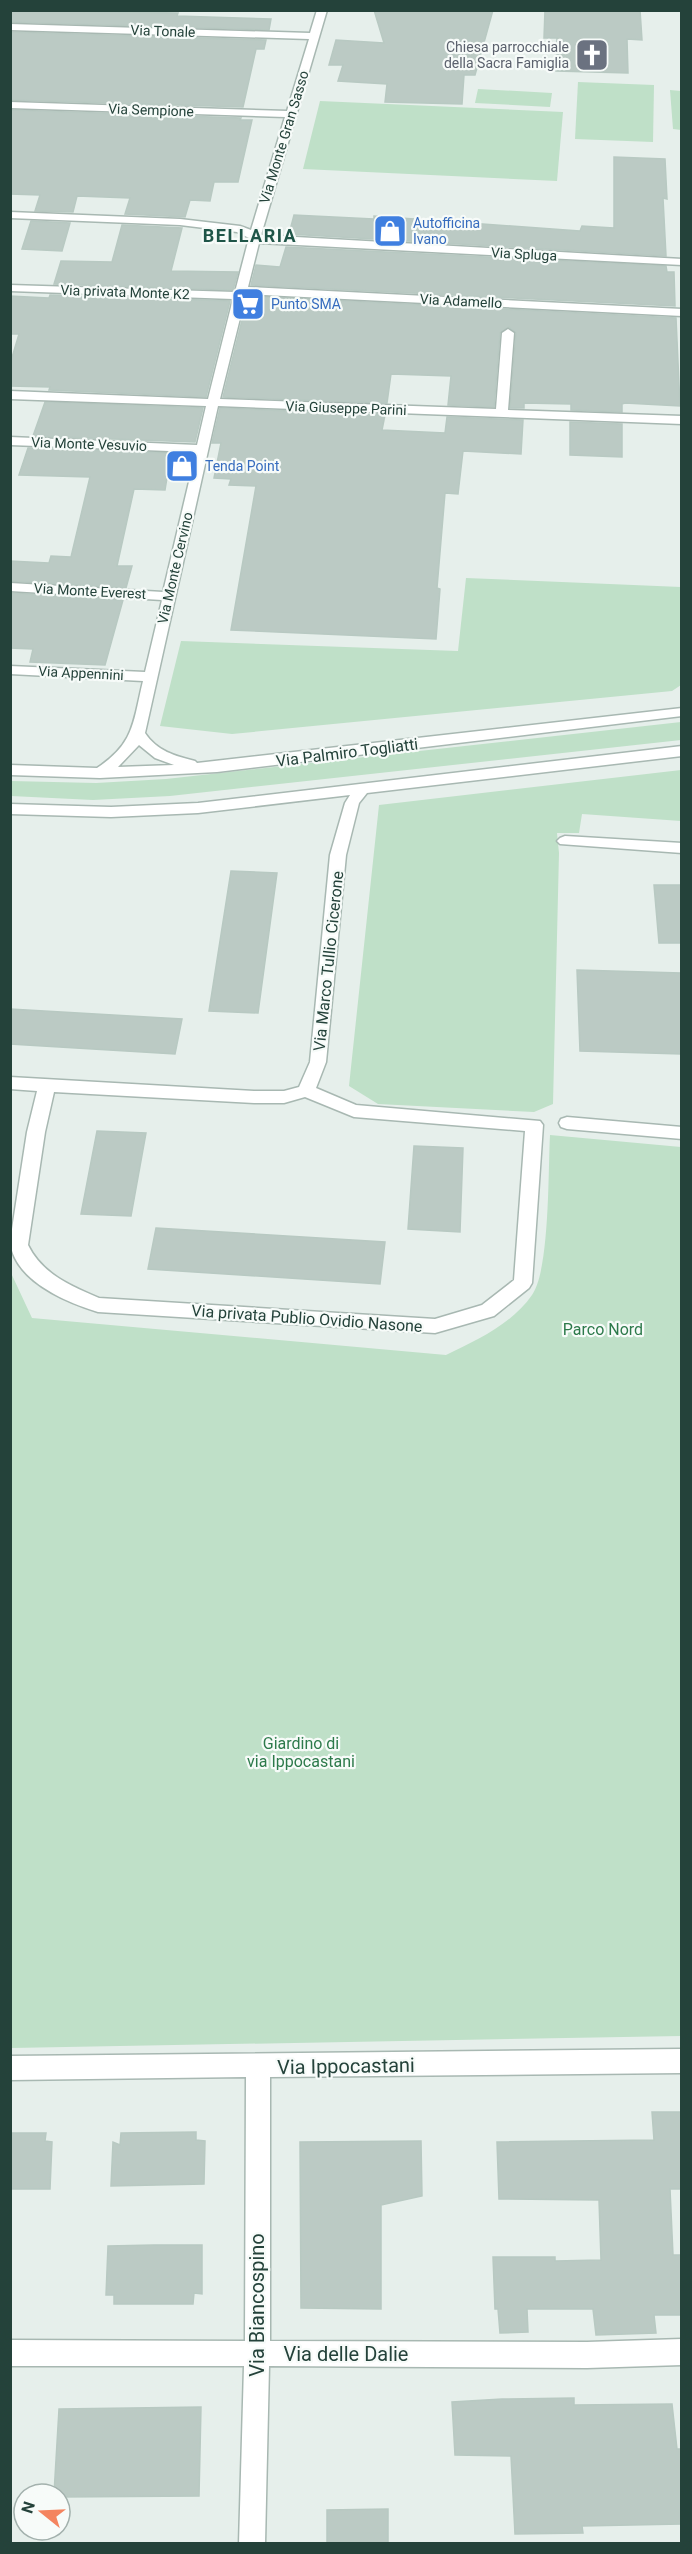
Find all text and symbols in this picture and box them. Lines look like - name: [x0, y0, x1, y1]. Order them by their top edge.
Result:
- street label: Via Tonale: [130, 22, 196, 40]
- church icon: Chiesa parrocchiale della Sacra Famiglia: [574, 37, 610, 73]
- place label: Chiesa parrocchiale della Sacra Famiglia: [444, 39, 569, 71]
- street label: Via Monte Gran Sasso: [256, 69, 312, 205]
- street label: Via Sempione: [108, 101, 194, 119]
- shop icon: Autofficina Ivano: [372, 213, 408, 249]
- place label: Autofficina Ivano: [413, 215, 480, 247]
- district label: BELLARIA: [203, 225, 297, 246]
- street label: Via Spluga: [491, 244, 557, 264]
- street label: Via privata Monte K2: [60, 282, 190, 302]
- supermarket icon: Punto SMA: [230, 286, 266, 322]
- street label: Via Adamello: [419, 291, 503, 311]
- place label: Punto SMA: [271, 296, 341, 312]
- street label: Via Giuseppe Parini: [285, 398, 407, 418]
- street label: Via Monte Vesuvio: [31, 434, 147, 454]
- shop icon: Tenda Point: [164, 448, 200, 484]
- place label: Tenda Point: [205, 458, 280, 474]
- street label: Via Monte Cervino: [154, 511, 196, 625]
- street label: Via Monte Everest: [33, 580, 147, 602]
- street label: Via Appennini: [38, 663, 124, 683]
- street label: Via Palmiro Togliatti: [275, 734, 419, 771]
- street label: Via Marco Tullio Cicerone: [310, 870, 347, 1052]
- street label: Via privata Publio Ovidio Nasone: [191, 1301, 423, 1336]
- park label: Parco Nord: [563, 1320, 643, 1339]
- park label: Giardino di via Ippocastani: [247, 1734, 355, 1771]
- street label: Via Ippocastani: [277, 2053, 415, 2079]
- street label: Via Biancospino: [245, 2233, 269, 2377]
- street label: Via delle Dalie: [284, 2342, 408, 2366]
- north arrow: [12, 2482, 72, 2542]
- text: N: [17, 2499, 39, 2516]

